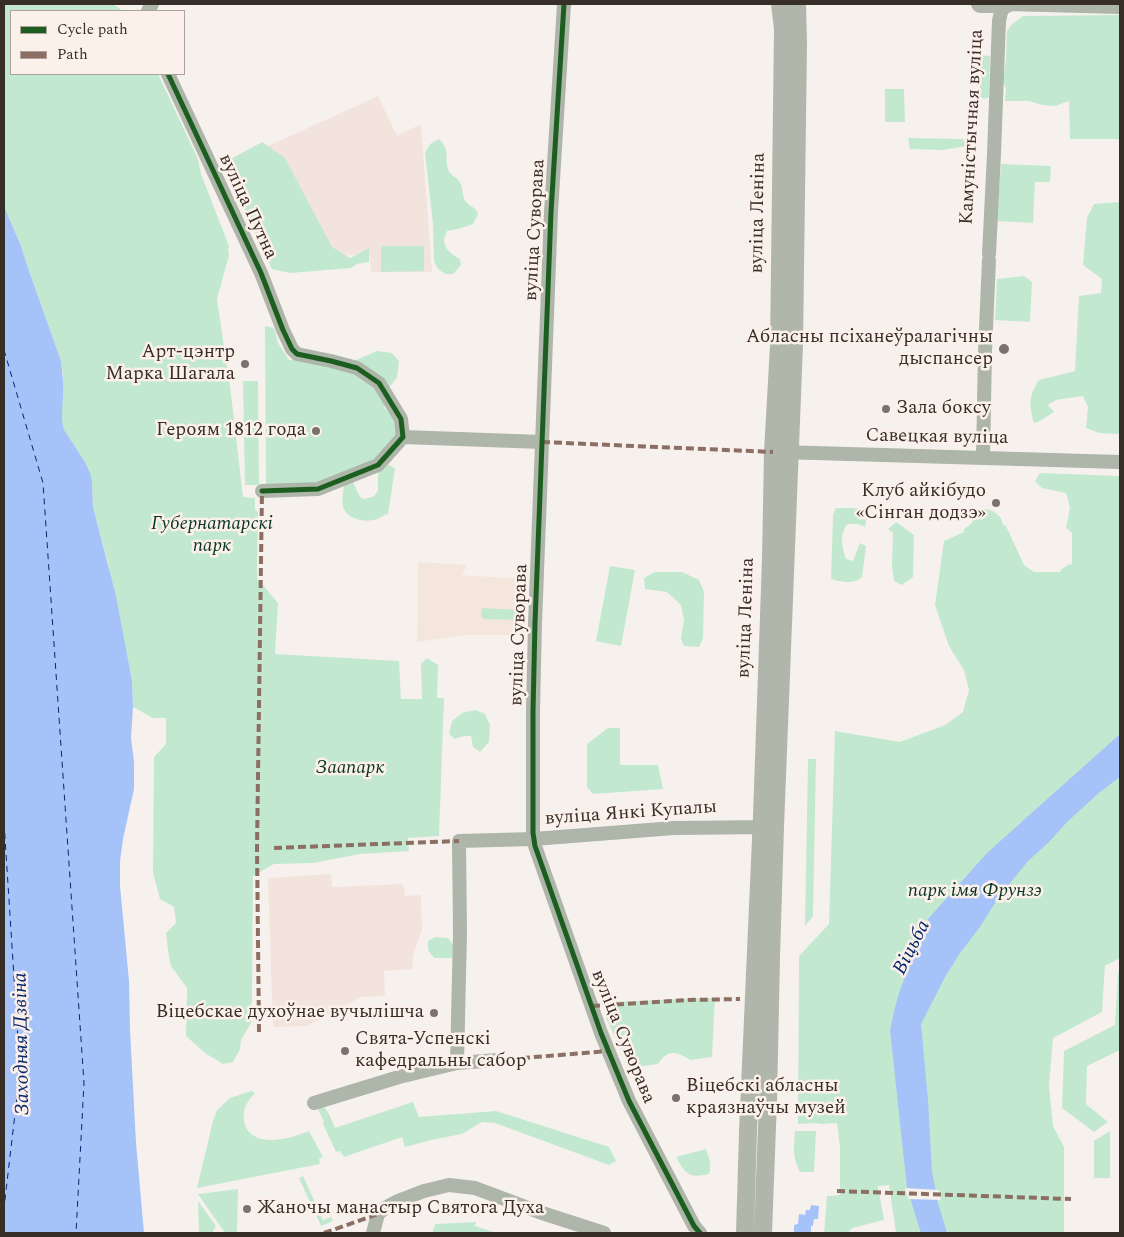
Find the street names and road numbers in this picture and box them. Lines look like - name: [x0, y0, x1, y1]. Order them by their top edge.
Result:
- street label: Камуністычная вуліца: [956, 29, 990, 225]
- street label: вуліца Путна: [213, 151, 281, 263]
- street label: вуліца Леніна: [747, 152, 771, 274]
- street label: вуліца Суворава: [521, 158, 551, 302]
- street label: Савецкая вуліца: [865, 425, 1009, 451]
- street label: вуліца Леніна: [733, 557, 761, 679]
- street label: вуліца Суворава: [506, 563, 534, 707]
- street label: вуліца Янкі Купалы: [544, 797, 718, 831]
- street label: вуліца Суворава: [585, 967, 659, 1107]

